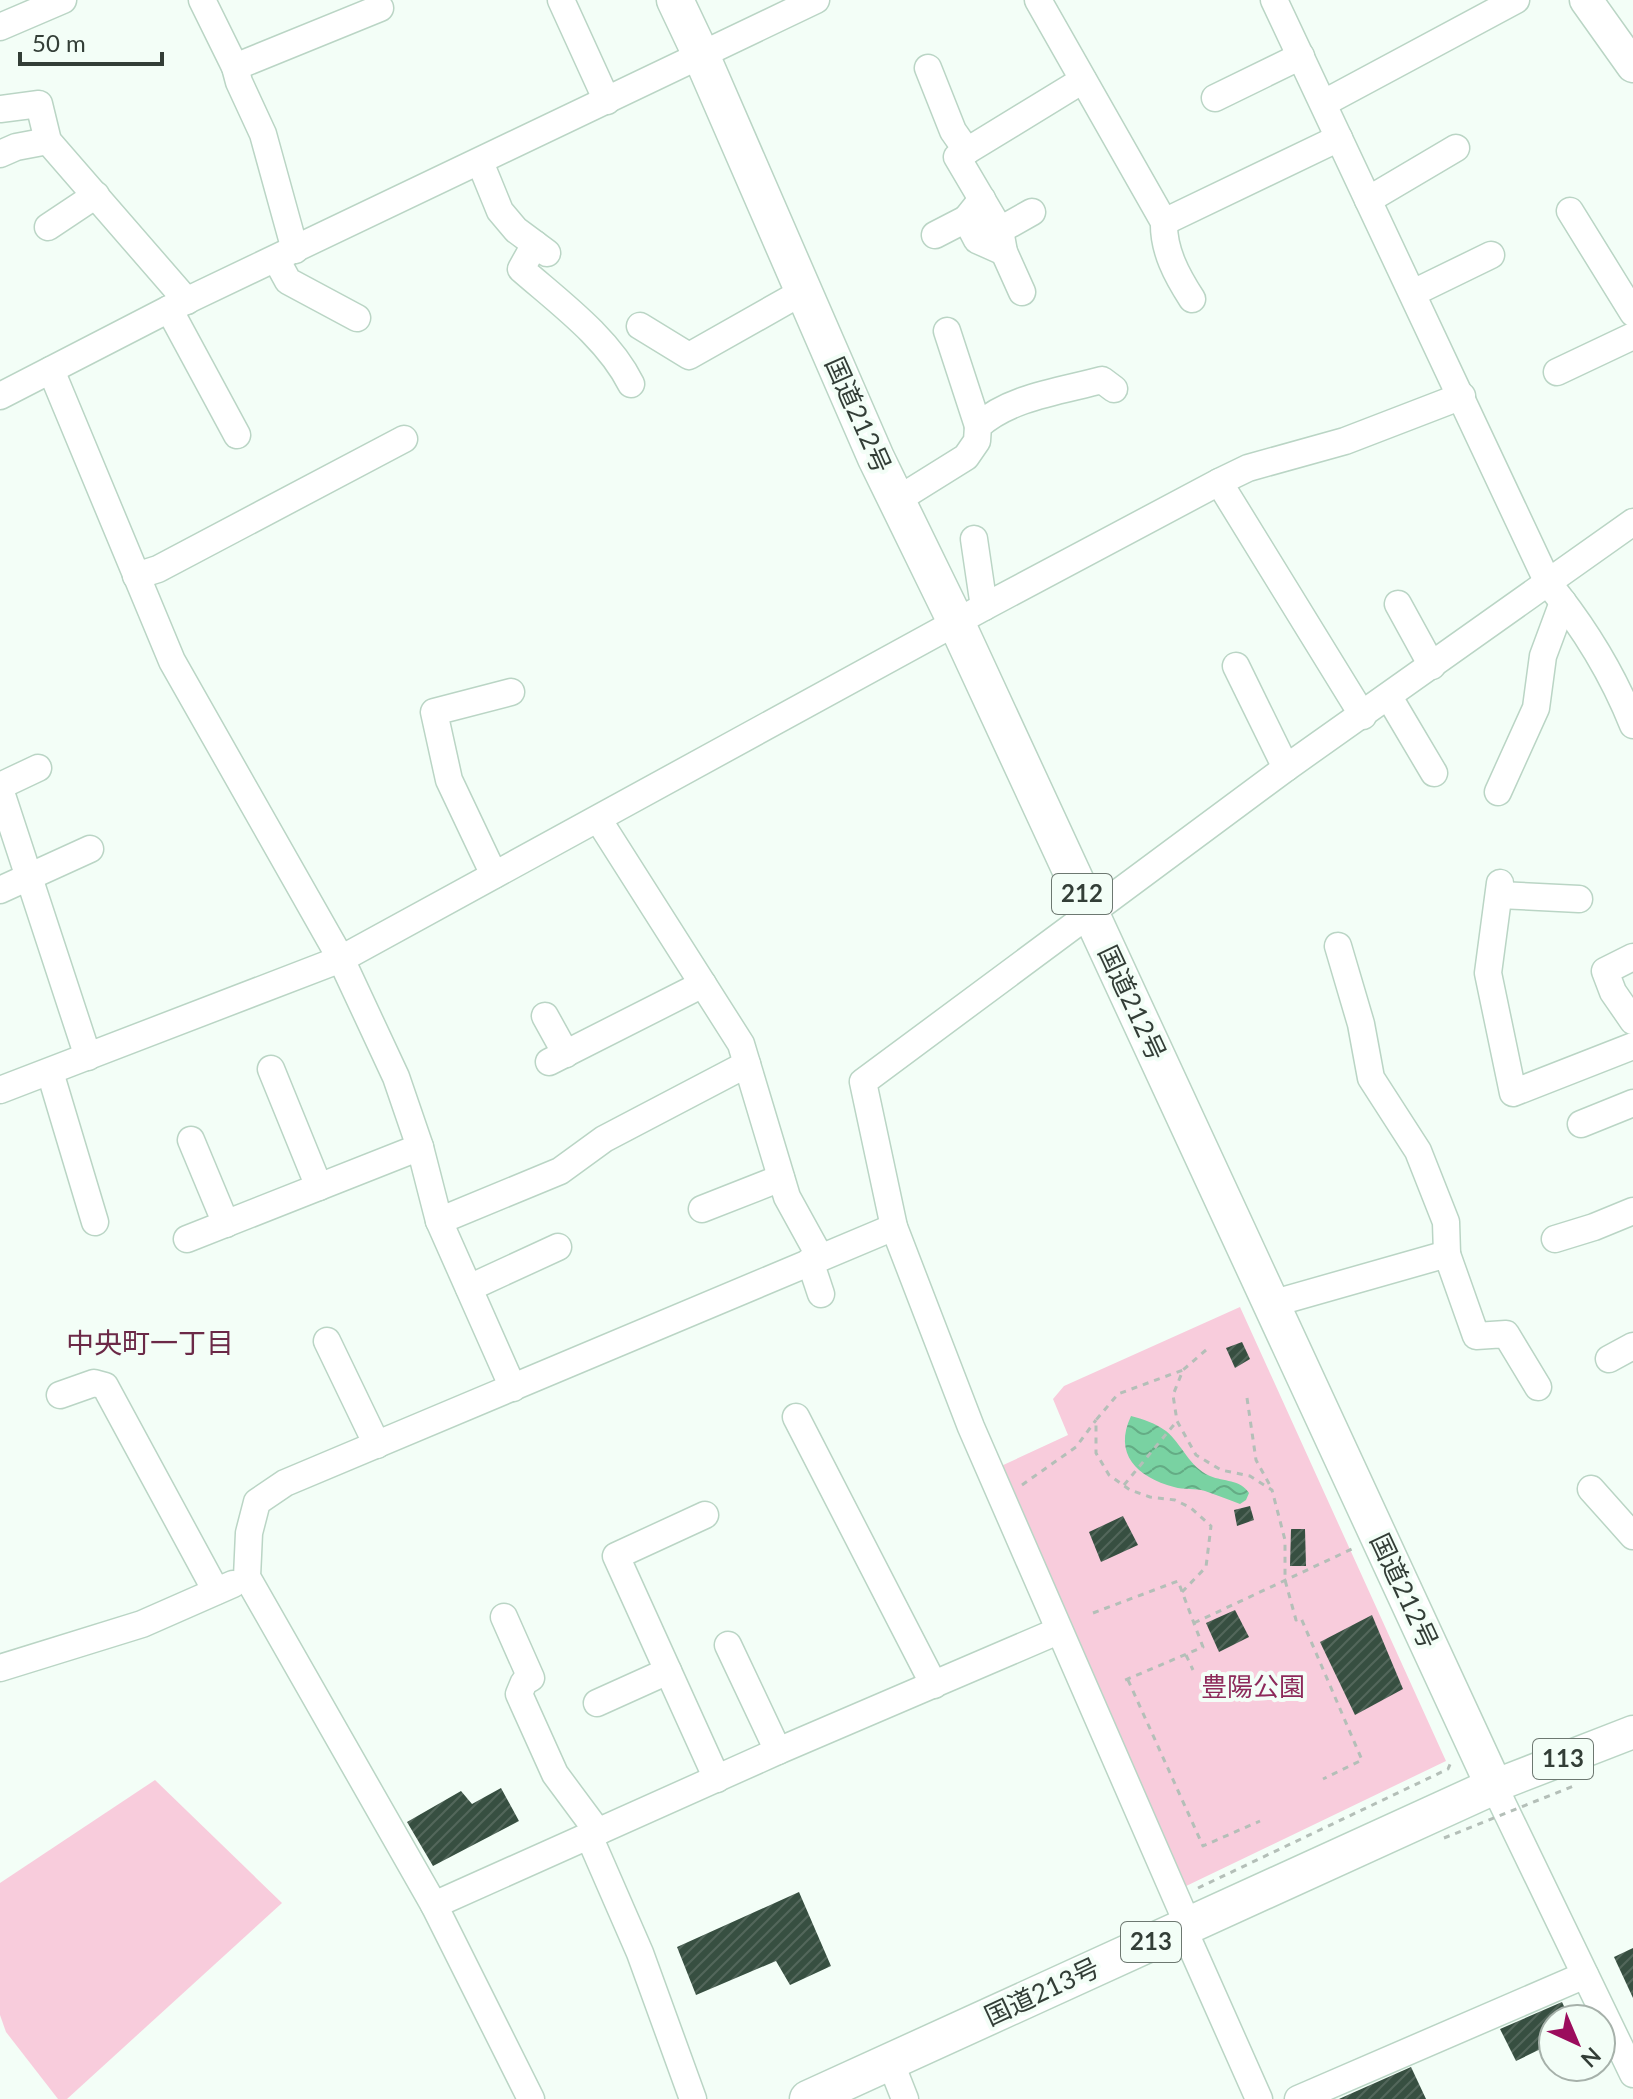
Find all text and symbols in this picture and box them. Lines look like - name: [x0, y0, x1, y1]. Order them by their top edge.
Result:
- scale bar: [20, 16, 162, 66]
- text: 50 m: [32, 28, 86, 57]
- street label: 国道212号: [819, 352, 899, 477]
- road number: 212: [1052, 874, 1112, 914]
- street label: 国道212号: [1092, 940, 1173, 1065]
- district label: 中央町一丁目: [66, 1325, 234, 1359]
- street label: 国道212号: [1364, 1528, 1445, 1653]
- park label: 豊陽公園: [1201, 1670, 1305, 1702]
- road number: 113: [1533, 1739, 1593, 1779]
- road number: 213: [1121, 1922, 1181, 1962]
- street label: 国道213号: [979, 1951, 1104, 2032]
- north arrow: [1537, 2003, 1617, 2083]
- text: N: [1576, 2042, 1607, 2073]

